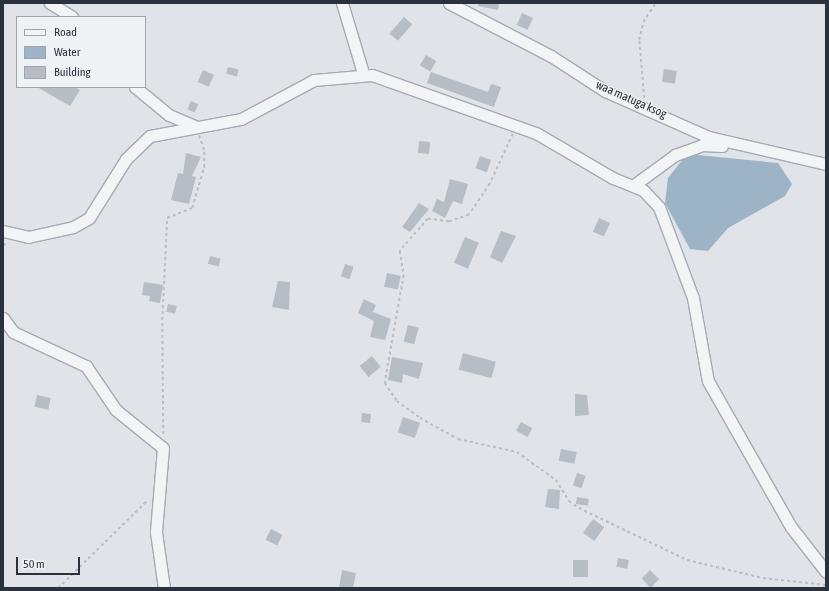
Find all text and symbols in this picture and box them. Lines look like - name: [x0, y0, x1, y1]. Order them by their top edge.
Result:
- legend: [16, 16, 146, 88]
- text: Road: [54, 25, 77, 39]
- text: Water: [54, 45, 80, 59]
- text: Building: [54, 65, 91, 79]
- street label: waa matuga ksog: [593, 78, 669, 122]
- scale bar: [18, 549, 82, 575]
- text: 50 m: [23, 557, 45, 571]

